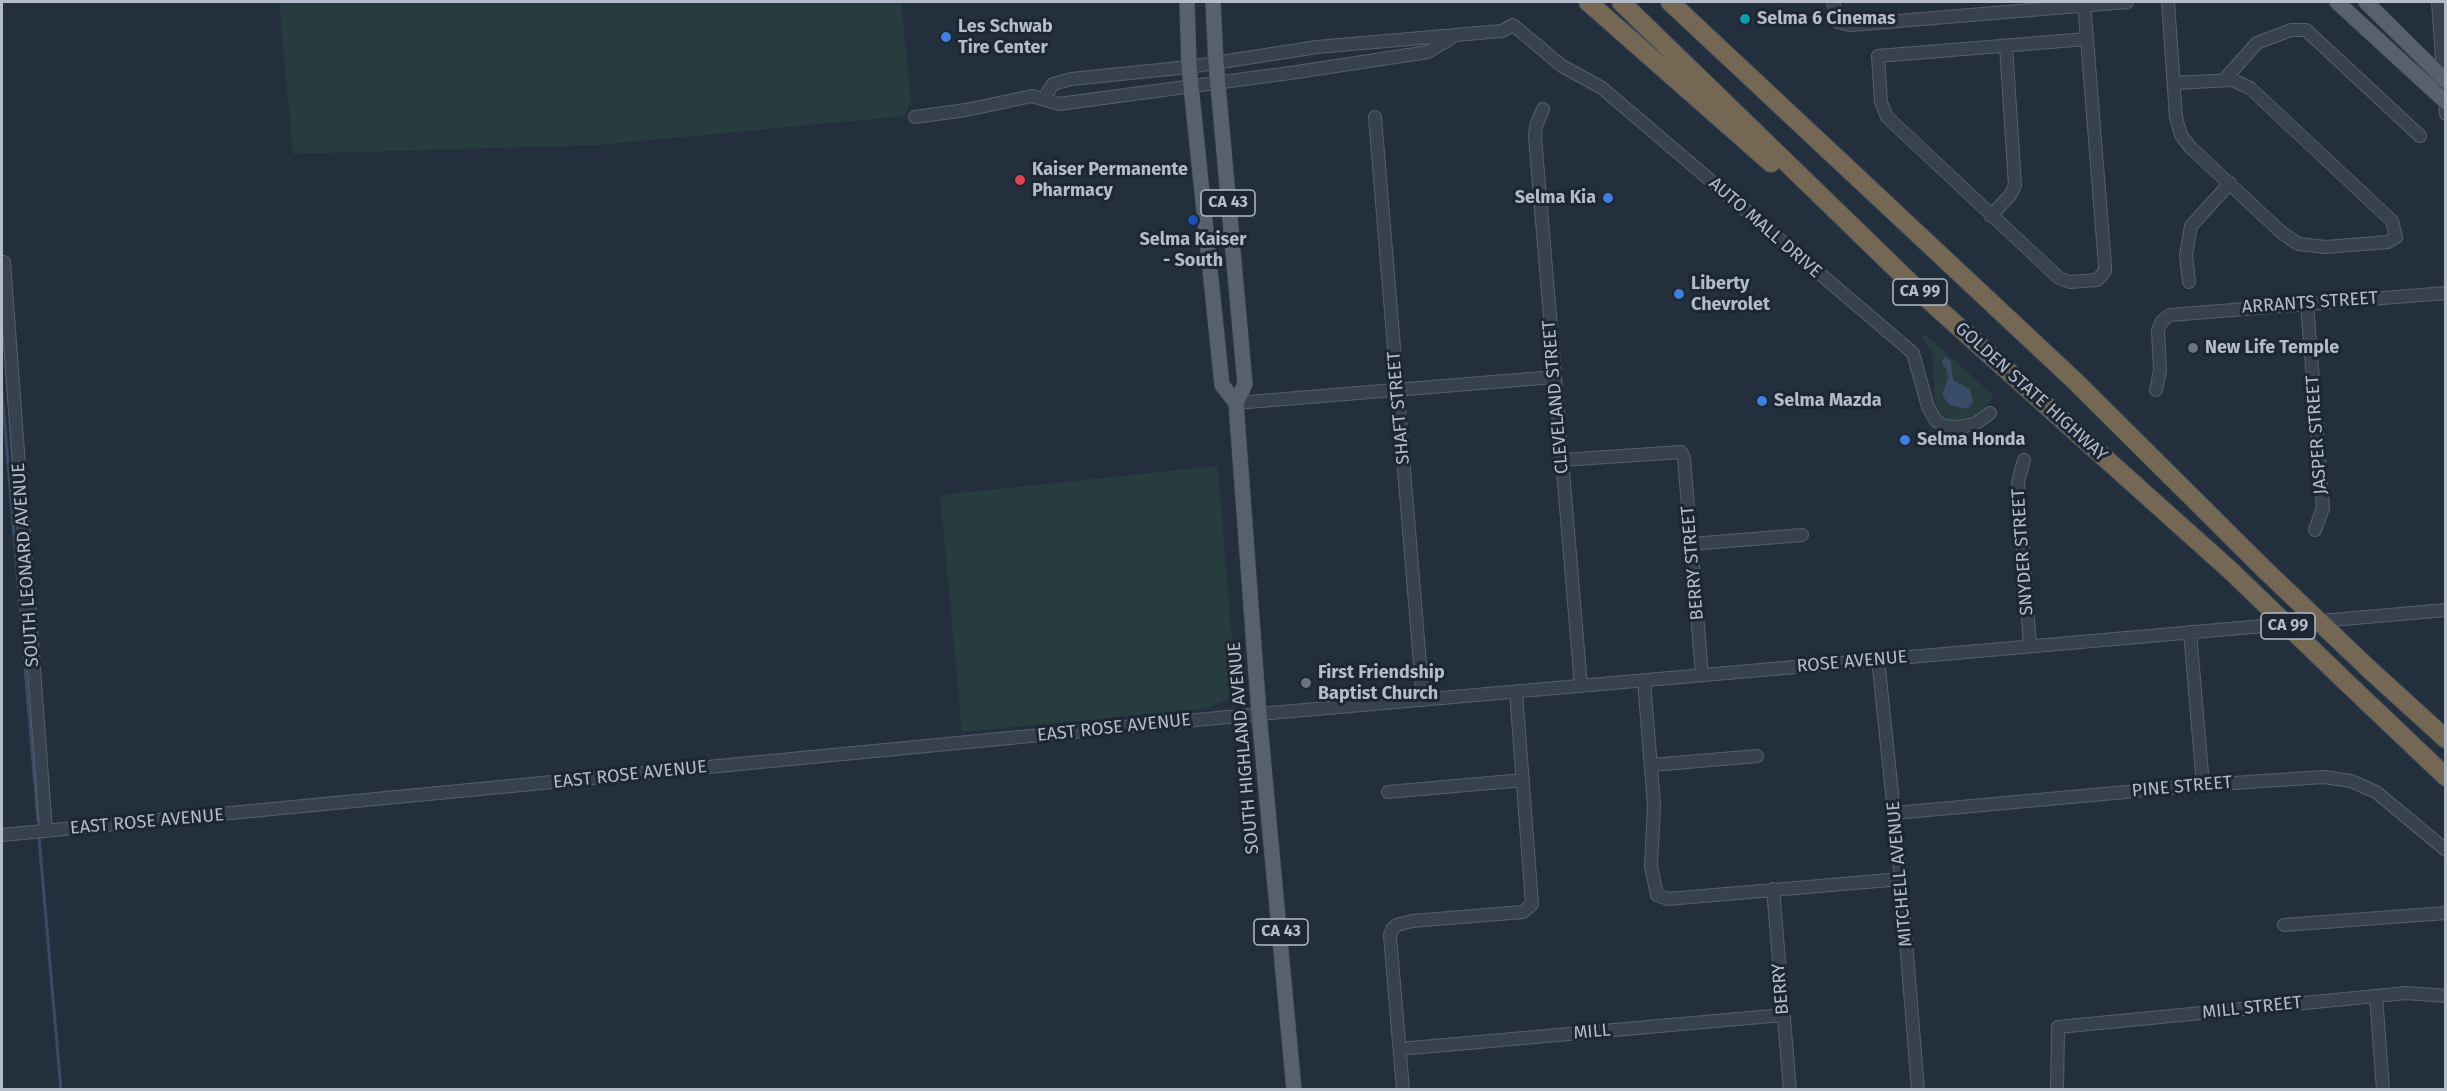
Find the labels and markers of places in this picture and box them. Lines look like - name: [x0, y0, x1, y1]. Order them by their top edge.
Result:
- place label: Selma 6 Cinemas: [1757, 8, 1896, 30]
- marker: Selma 6 Cinemas: [1738, 12, 1752, 26]
- place label: Les Schwab Tire Center: [958, 16, 1053, 58]
- marker: Les Schwab Tire Center: [939, 30, 953, 44]
- place label: Kaiser Permanente Pharmacy: [1032, 159, 1188, 201]
- marker: Kaiser Permanente Pharmacy: [1013, 173, 1027, 187]
- place label: Selma Kia: [1515, 187, 1596, 209]
- marker: Selma Kia: [1601, 191, 1615, 205]
- marker: Selma Kaiser - South: [1186, 213, 1200, 227]
- place label: Selma Kaiser - South: [1140, 229, 1246, 272]
- place label: Liberty Chevrolet: [1691, 273, 1770, 316]
- marker: Liberty Chevrolet: [1672, 287, 1686, 301]
- place label: New Life Temple: [2205, 337, 2339, 359]
- marker: New Life Temple: [2186, 341, 2200, 355]
- place label: Selma Mazda: [1774, 390, 1882, 412]
- marker: Selma Mazda: [1755, 394, 1769, 408]
- place label: Selma Honda: [1917, 429, 2025, 451]
- marker: Selma Honda: [1898, 433, 1912, 447]
- place label: First Friendship Baptist Church: [1318, 662, 1445, 704]
- marker: First Friendship Baptist Church: [1299, 676, 1313, 690]

